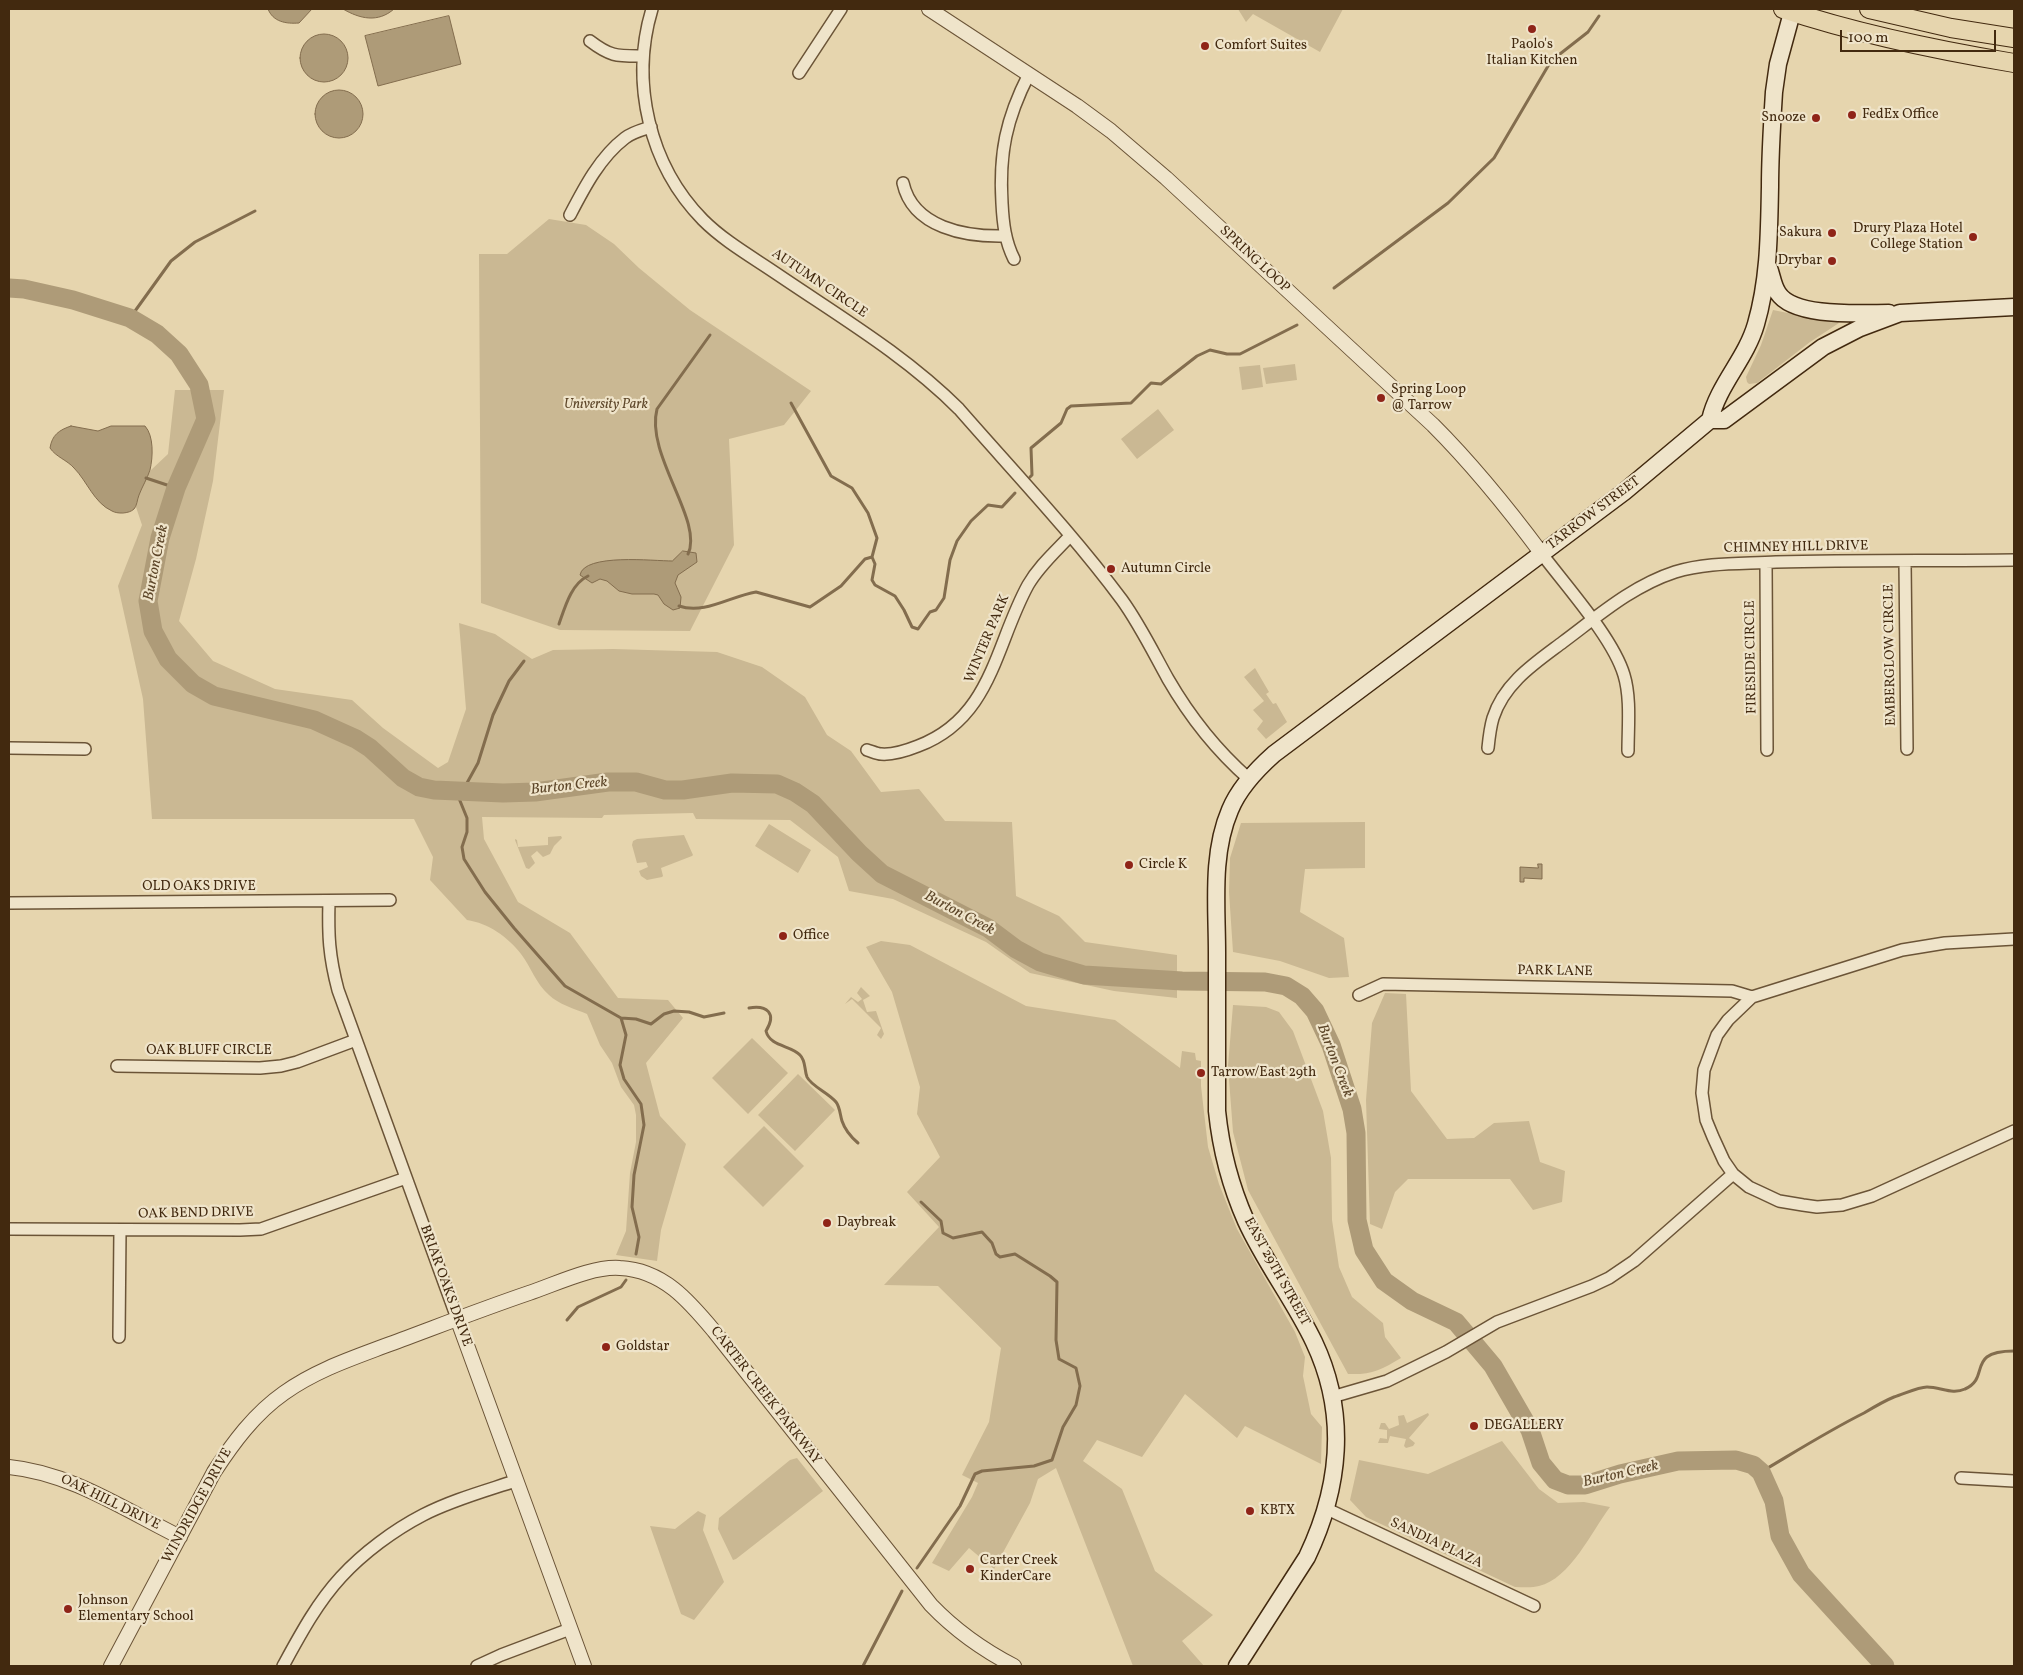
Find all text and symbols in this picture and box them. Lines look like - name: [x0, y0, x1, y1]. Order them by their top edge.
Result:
- scale bar: [1843, 20, 1999, 52]
- marker: Paolo's Italian Kitchen: [1526, 23, 1538, 35]
- text: 100 m: [1848, 28, 1888, 49]
- place label: Paolo's Italian Kitchen: [1486, 37, 1578, 70]
- place label: Comfort Suites: [1215, 38, 1307, 54]
- marker: Comfort Suites: [1199, 40, 1211, 52]
- place label: FedEx Office: [1862, 107, 1939, 123]
- marker: FedEx Office: [1846, 109, 1858, 121]
- place label: Snooze: [1761, 110, 1806, 126]
- marker: Snooze: [1810, 112, 1822, 124]
- place label: Drury Plaza Hotel College Station: [1853, 221, 1963, 253]
- street label: SPRING LOOP: [1215, 223, 1293, 297]
- place label: Sakura: [1779, 225, 1822, 241]
- marker: Sakura: [1826, 227, 1838, 239]
- marker: Drury Plaza Hotel College Station: [1967, 231, 1979, 243]
- street label: AUTUMN CIRCLE: [768, 246, 870, 322]
- place label: Drybar: [1778, 253, 1822, 269]
- marker: Drybar: [1826, 255, 1838, 267]
- place label: Spring Loop @ Tarrow: [1391, 382, 1466, 414]
- marker: Spring Loop @ Tarrow: [1375, 392, 1387, 404]
- park label: University Park: [564, 397, 648, 413]
- street label: TARROW STREET: [1544, 473, 1644, 555]
- water label: Burton Creek: [141, 523, 173, 603]
- street label: CHIMNEY HILL DRIVE: [1724, 538, 1868, 558]
- place label: Autumn Circle: [1121, 561, 1211, 577]
- marker: Autumn Circle: [1105, 563, 1117, 575]
- street label: EMBERGLOW CIRCLE: [1881, 584, 1901, 726]
- street label: WINTER PARK: [962, 592, 1014, 686]
- street label: FIRESIDE CIRCLE: [1743, 600, 1761, 714]
- water label: Burton Creek: [530, 774, 608, 800]
- place label: Circle K: [1139, 857, 1187, 873]
- marker: Circle K: [1123, 859, 1135, 871]
- street label: OLD OAKS DRIVE: [142, 879, 256, 895]
- water label: Burton Creek: [921, 888, 997, 940]
- place label: Office: [793, 928, 829, 944]
- marker: Office: [777, 930, 789, 942]
- street label: PARK LANE: [1517, 963, 1593, 981]
- water label: Burton Creek: [1312, 1022, 1356, 1100]
- street label: OAK BLUFF CIRCLE: [146, 1043, 272, 1059]
- place label: Tarrow/East 29th: [1211, 1065, 1316, 1081]
- marker: Tarrow/East 29th: [1195, 1067, 1207, 1079]
- street label: OAK BEND DRIVE: [138, 1205, 254, 1223]
- place label: Daybreak: [837, 1215, 896, 1231]
- street label: EAST 29TH STREET: [1239, 1215, 1313, 1329]
- marker: Daybreak: [821, 1217, 833, 1229]
- street label: BRIAR OAKS DRIVE: [415, 1223, 475, 1349]
- street label: CARTER CREEK PARKWAY: [706, 1324, 824, 1468]
- place label: Goldstar: [616, 1339, 669, 1355]
- marker: Goldstar: [600, 1341, 612, 1353]
- place label: DEGALLERY: [1484, 1418, 1564, 1434]
- marker: DEGALLERY: [1468, 1420, 1480, 1432]
- street label: WINDRIDGE DRIVE: [159, 1446, 237, 1566]
- water label: Burton Creek: [1581, 1458, 1661, 1492]
- street label: OAK HILL DRIVE: [57, 1472, 163, 1534]
- place label: KBTX: [1260, 1503, 1295, 1519]
- marker: KBTX: [1244, 1505, 1256, 1517]
- street label: SANDIA PLAZA: [1387, 1515, 1485, 1573]
- place label: Carter Creek KinderCare: [980, 1553, 1058, 1585]
- marker: Carter Creek KinderCare: [964, 1563, 976, 1575]
- place label: Johnson Elementary School: [78, 1593, 194, 1625]
- marker: Johnson Elementary School: [62, 1603, 74, 1615]

